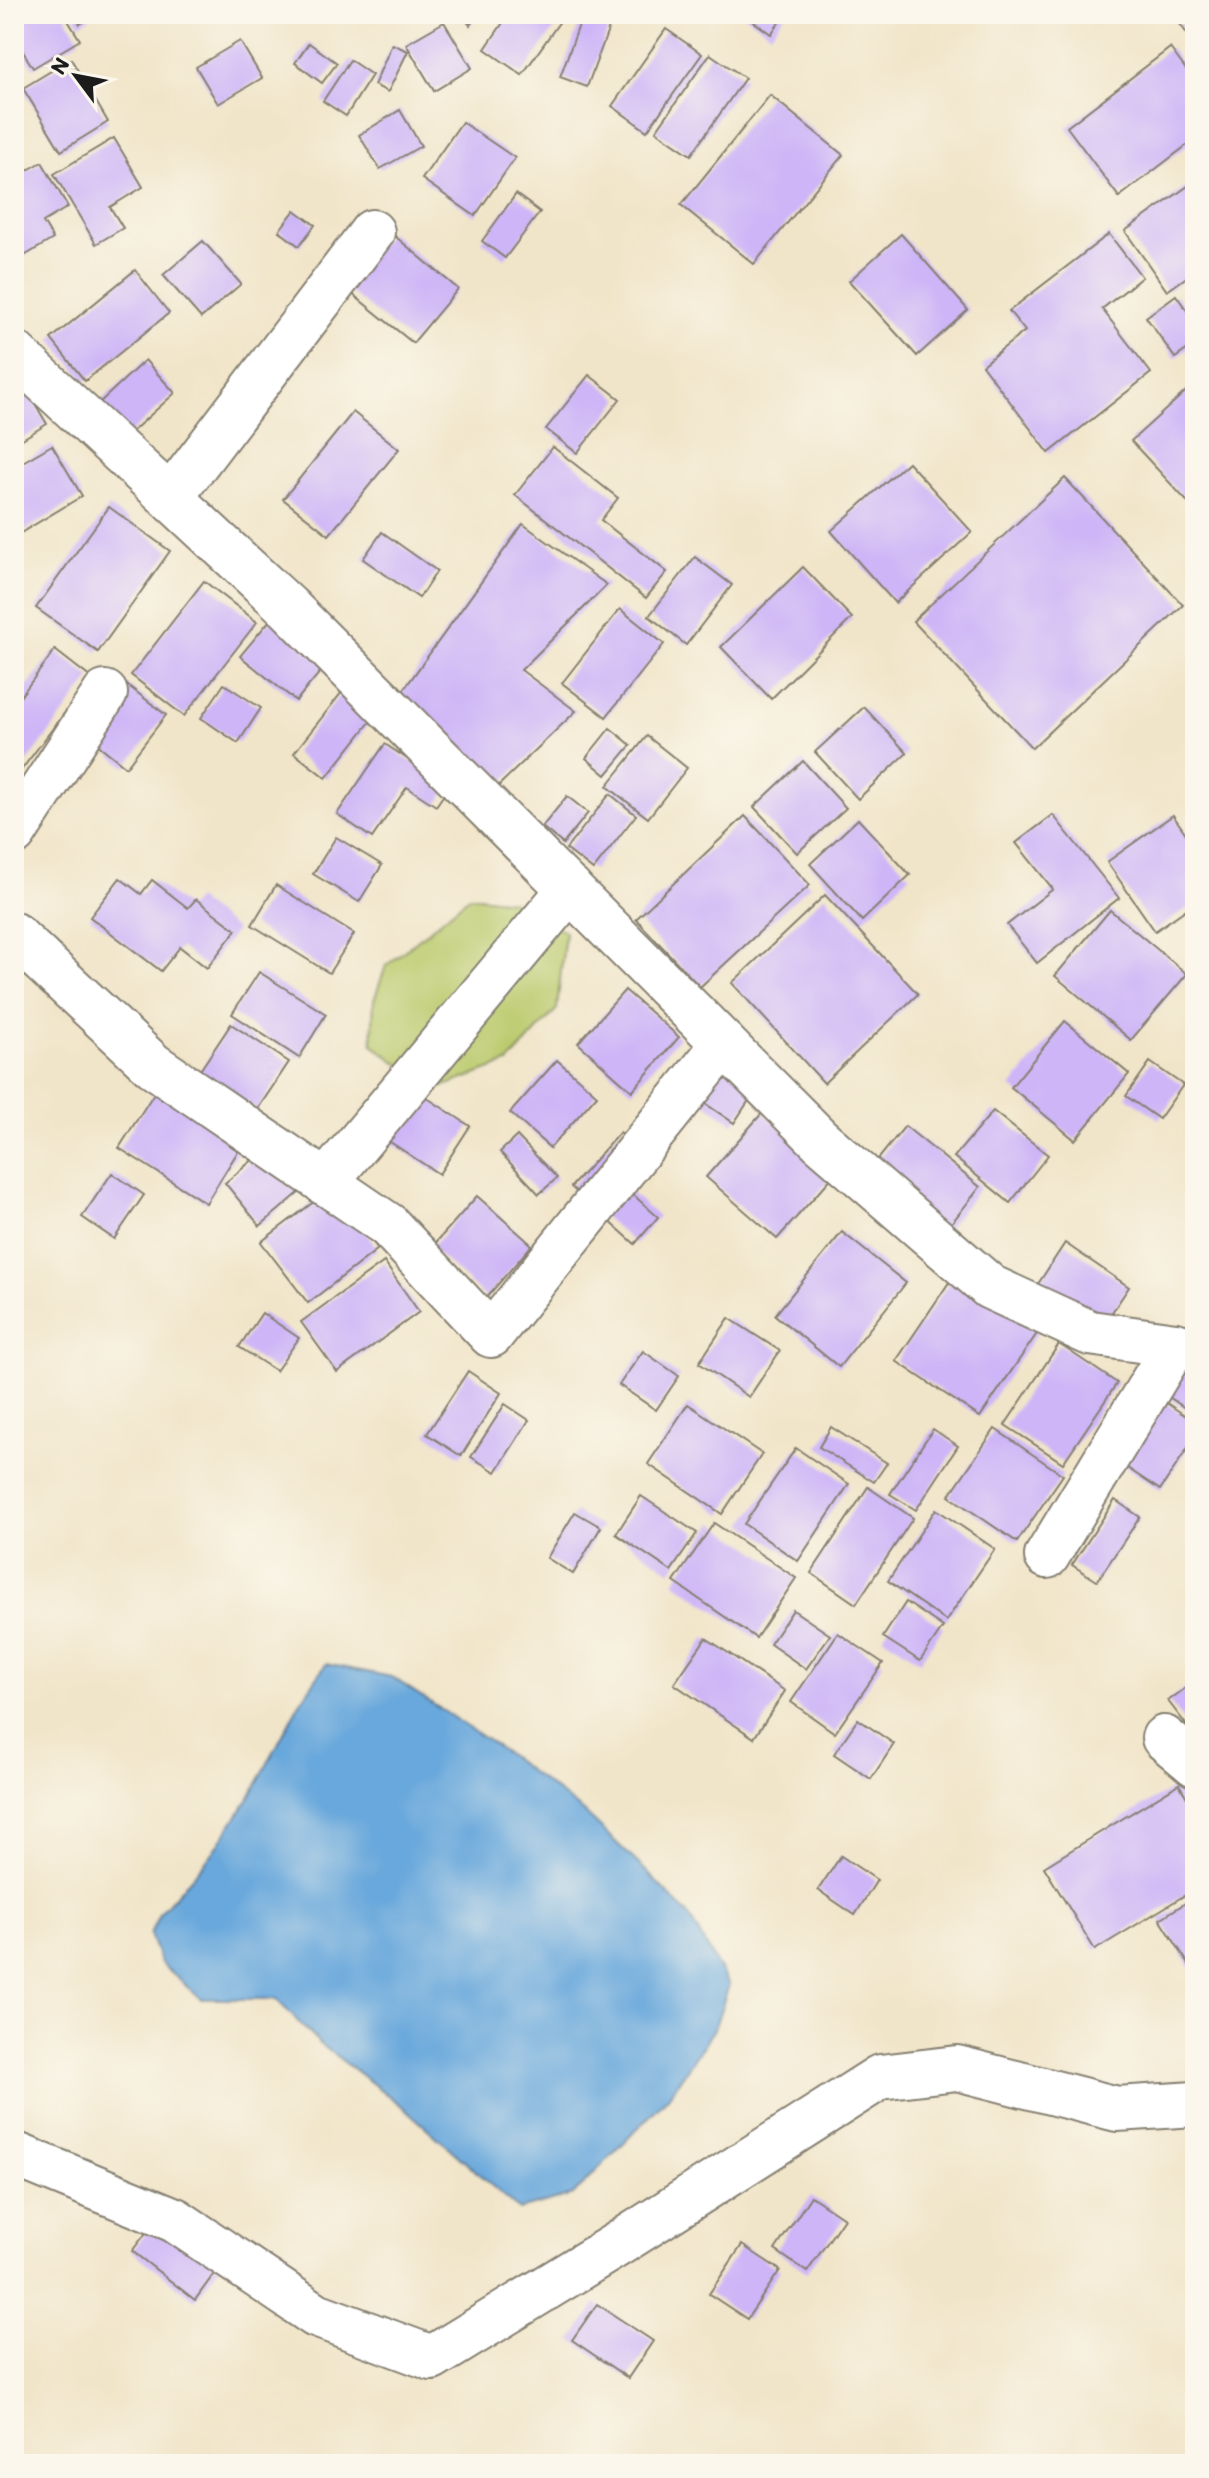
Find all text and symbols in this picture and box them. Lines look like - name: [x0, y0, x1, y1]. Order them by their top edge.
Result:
- north arrow: [36, 36, 116, 116]
- text: N: [44, 52, 75, 79]

